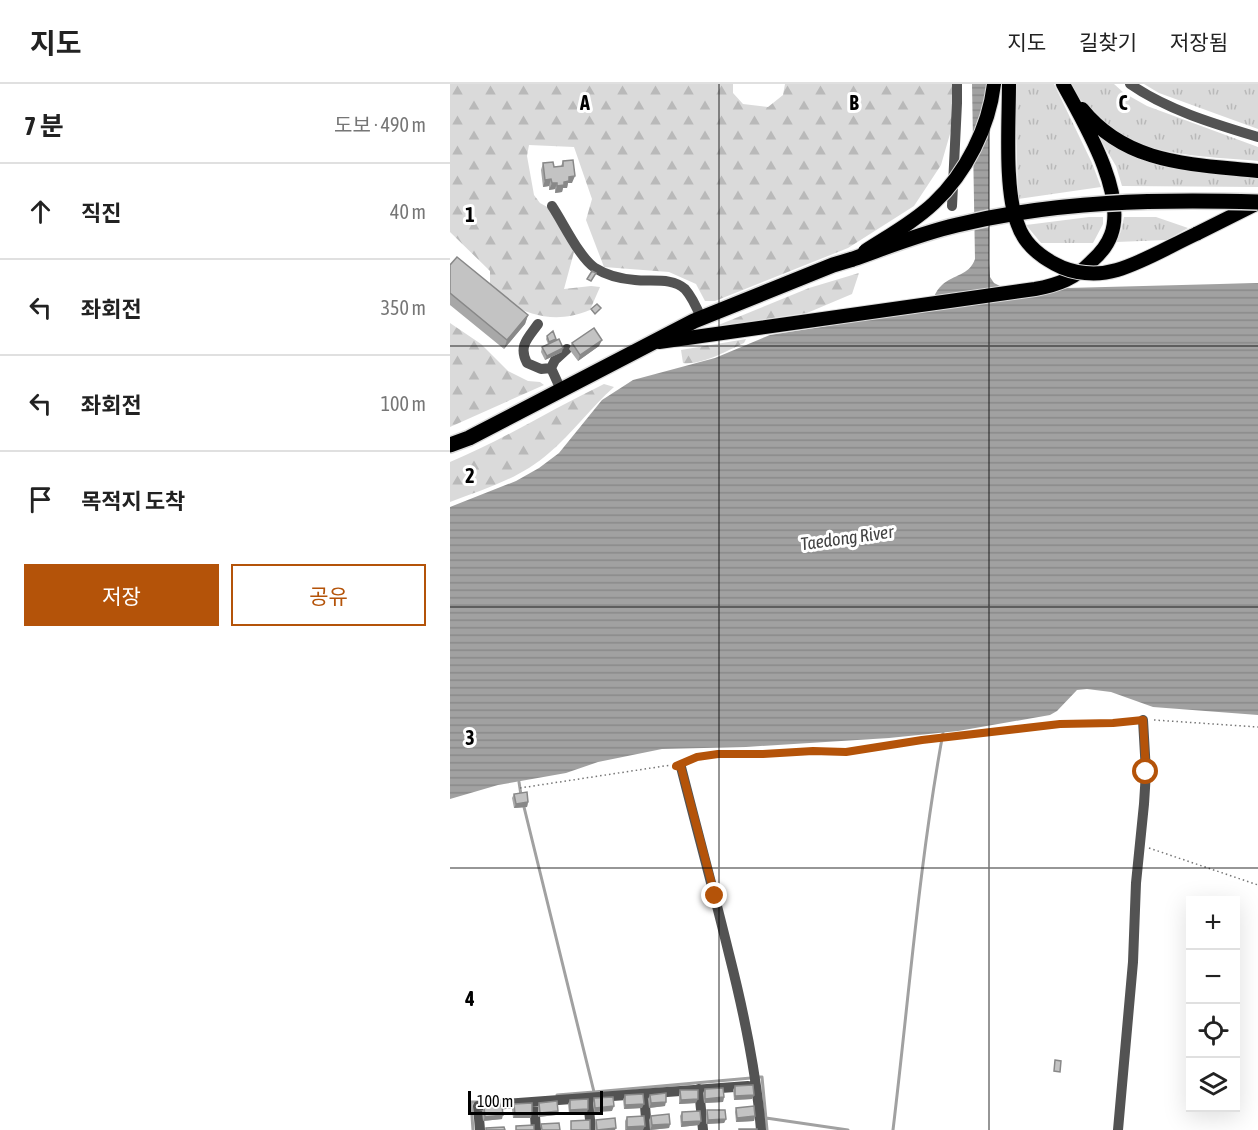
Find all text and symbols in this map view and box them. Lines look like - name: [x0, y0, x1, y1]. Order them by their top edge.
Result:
- text: 지도: [30, 27, 82, 59]
- text: 지도: [1007, 30, 1046, 54]
- text: 길찾기: [1079, 30, 1137, 54]
- text: 저장됨: [1170, 30, 1228, 54]
- text: A: [579, 91, 590, 114]
- text: B: [849, 91, 859, 114]
- text: C: [1119, 91, 1128, 114]
- text: 7 분: [24, 111, 64, 141]
- text: 도보 · 490 m: [334, 113, 426, 136]
- icon: ahead: [24, 195, 57, 228]
- text: 직진: [81, 200, 121, 226]
- text: 40 m: [390, 200, 426, 223]
- text: 1: [465, 203, 475, 226]
- icon: left: [24, 291, 57, 324]
- text: 좌회전: [81, 296, 142, 322]
- text: 350 m: [381, 296, 426, 319]
- icon: left: [24, 387, 57, 420]
- text: 좌회전: [81, 392, 142, 418]
- text: 100 m: [381, 392, 426, 415]
- text: 2: [465, 464, 475, 487]
- icon: arrive: [24, 483, 57, 516]
- text: 목적지 도착: [81, 488, 185, 514]
- water label: Taedong River: [799, 521, 895, 554]
- button: 저장: [24, 564, 219, 626]
- button: 공유: [231, 564, 426, 626]
- text: 3: [465, 726, 475, 749]
- route start: [1132, 758, 1158, 784]
- route end: [701, 882, 727, 908]
- map controls: [1186, 896, 1240, 1112]
- button: +: [1186, 896, 1240, 950]
- button: −: [1186, 950, 1240, 1004]
- text: 4: [464, 987, 475, 1010]
- button: locate: [1186, 1004, 1240, 1058]
- button: layers: [1186, 1058, 1240, 1112]
- scale bar: [468, 1088, 603, 1116]
- text: 100 m: [477, 1092, 513, 1110]

